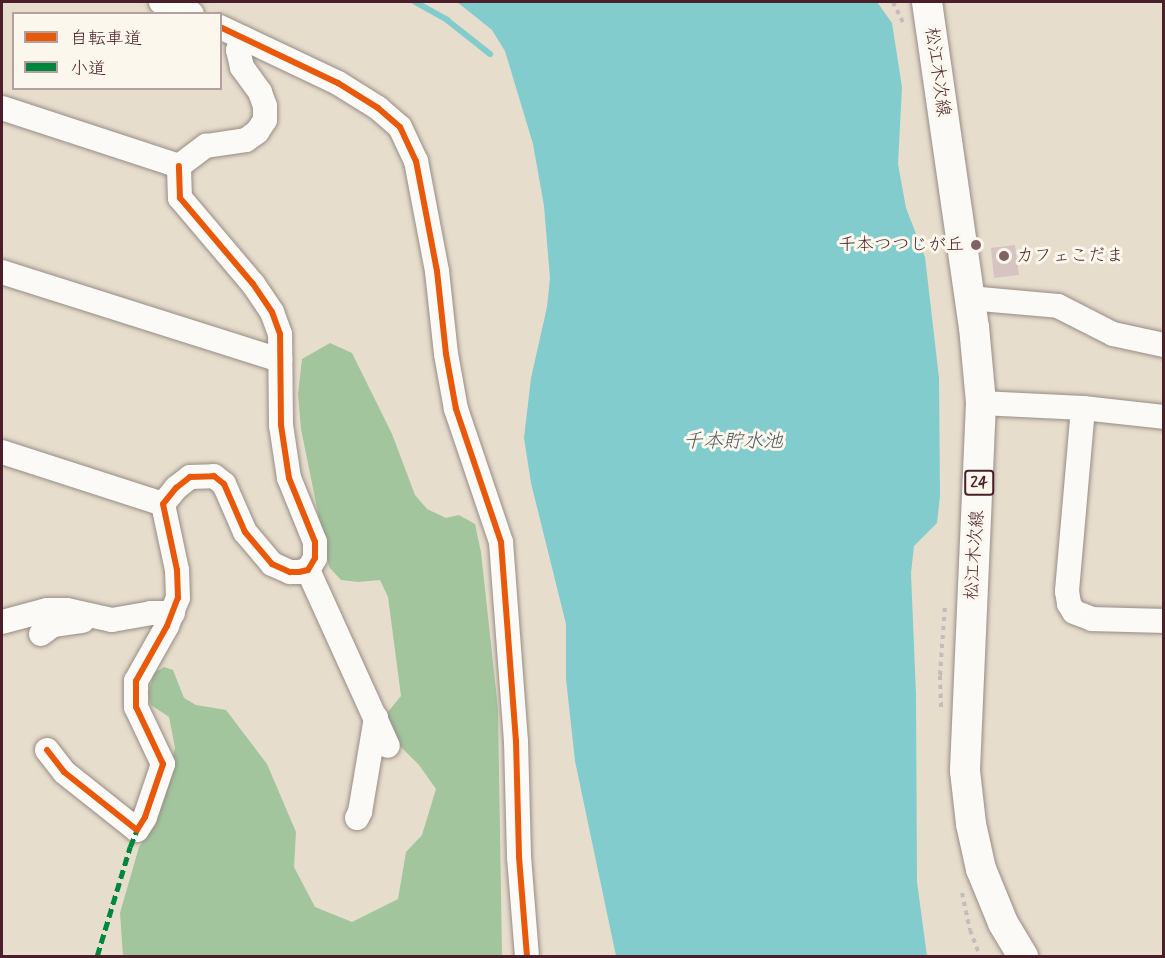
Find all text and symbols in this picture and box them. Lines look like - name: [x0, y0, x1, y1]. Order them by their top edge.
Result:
- legend: [12, 12, 222, 90]
- street label: 松江木次線: [920, 26, 954, 118]
- text: 自転車道: [70, 27, 142, 51]
- text: 小道: [70, 57, 106, 81]
- place label: 千本つつじが丘: [838, 234, 964, 256]
- marker: 千本つつじが丘: [969, 238, 983, 252]
- place label: カフェこだま: [1016, 245, 1124, 267]
- marker: カフェこだま: [997, 249, 1011, 263]
- water label: 千本貯水池: [683, 429, 783, 453]
- road number: 24: [964, 470, 994, 496]
- street label: 松江木次線: [961, 509, 989, 601]

